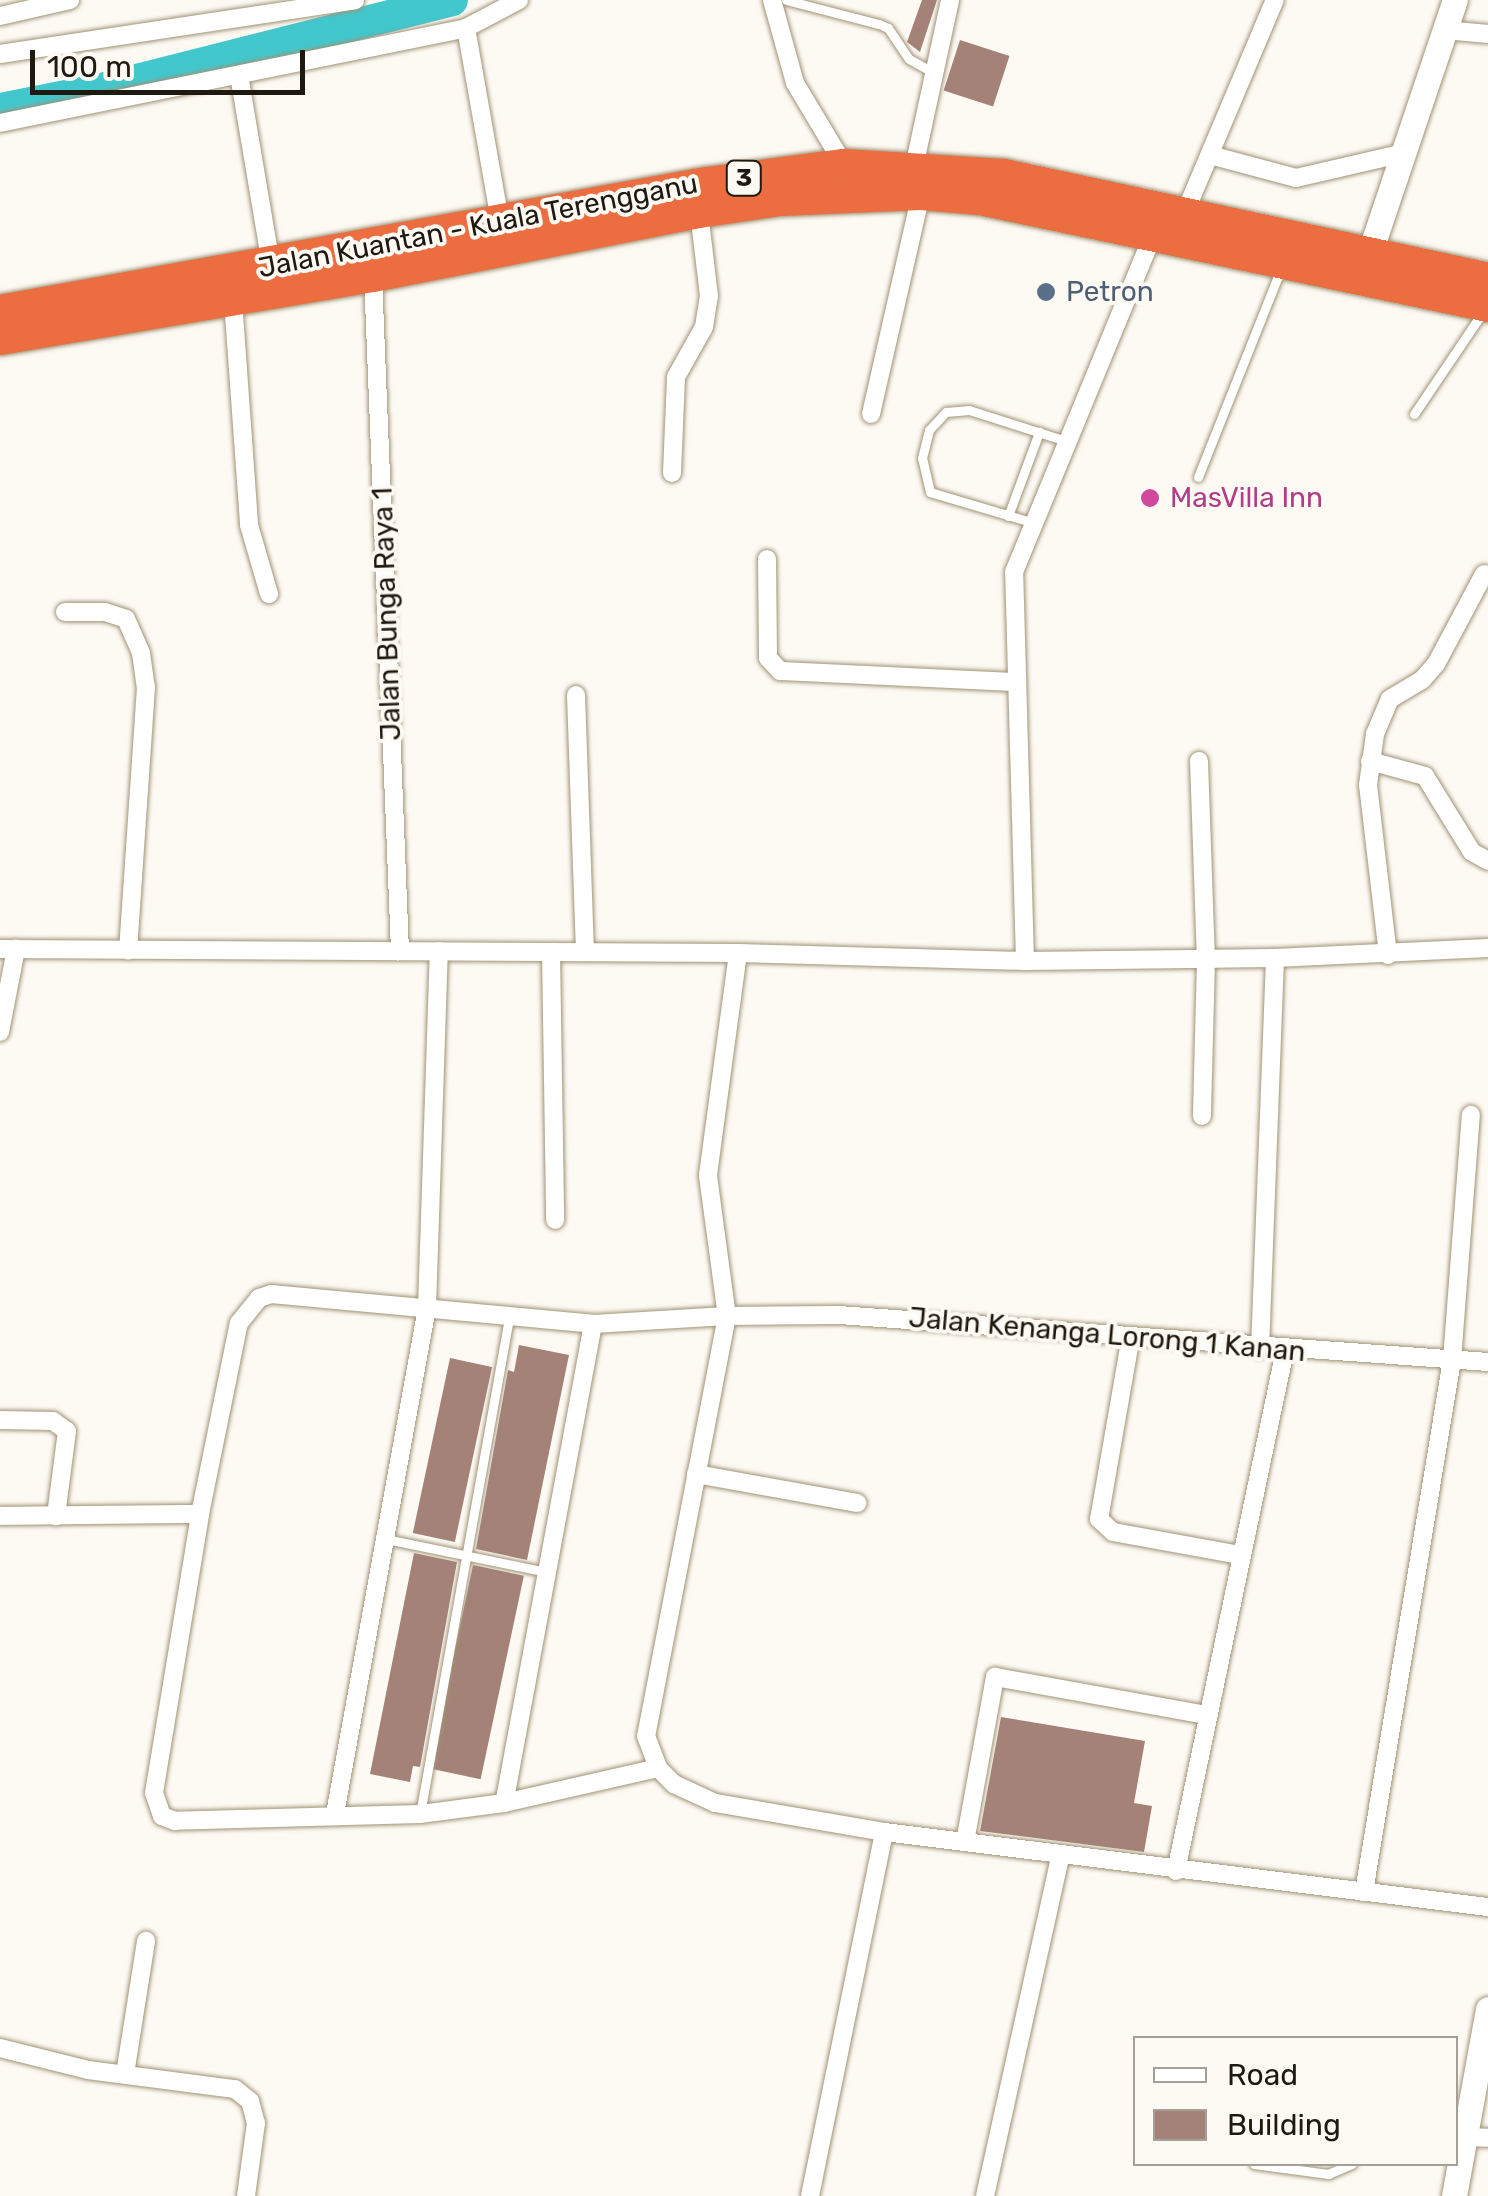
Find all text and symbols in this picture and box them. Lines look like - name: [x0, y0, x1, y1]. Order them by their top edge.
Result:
- scale bar: [35, 30, 310, 92]
- text: 100 m: [47, 49, 132, 85]
- road number: 3: [724, 158, 764, 198]
- street label: Jalan Kuantan - Kuala Terengganu: [255, 167, 701, 285]
- place label: Petron: [1066, 275, 1154, 309]
- marker: Petron: [1035, 281, 1057, 303]
- place label: MasVilla Inn: [1170, 481, 1323, 515]
- street label: Jalan Bunga Raya 1: [366, 487, 408, 741]
- marker: MasVilla Inn: [1139, 487, 1161, 509]
- street label: Jalan Kenanga Lorong 1 Kanan: [907, 1301, 1307, 1369]
- legend: [1133, 2036, 1458, 2166]
- text: Road: [1227, 2057, 1298, 2093]
- text: Building: [1227, 2107, 1341, 2143]

